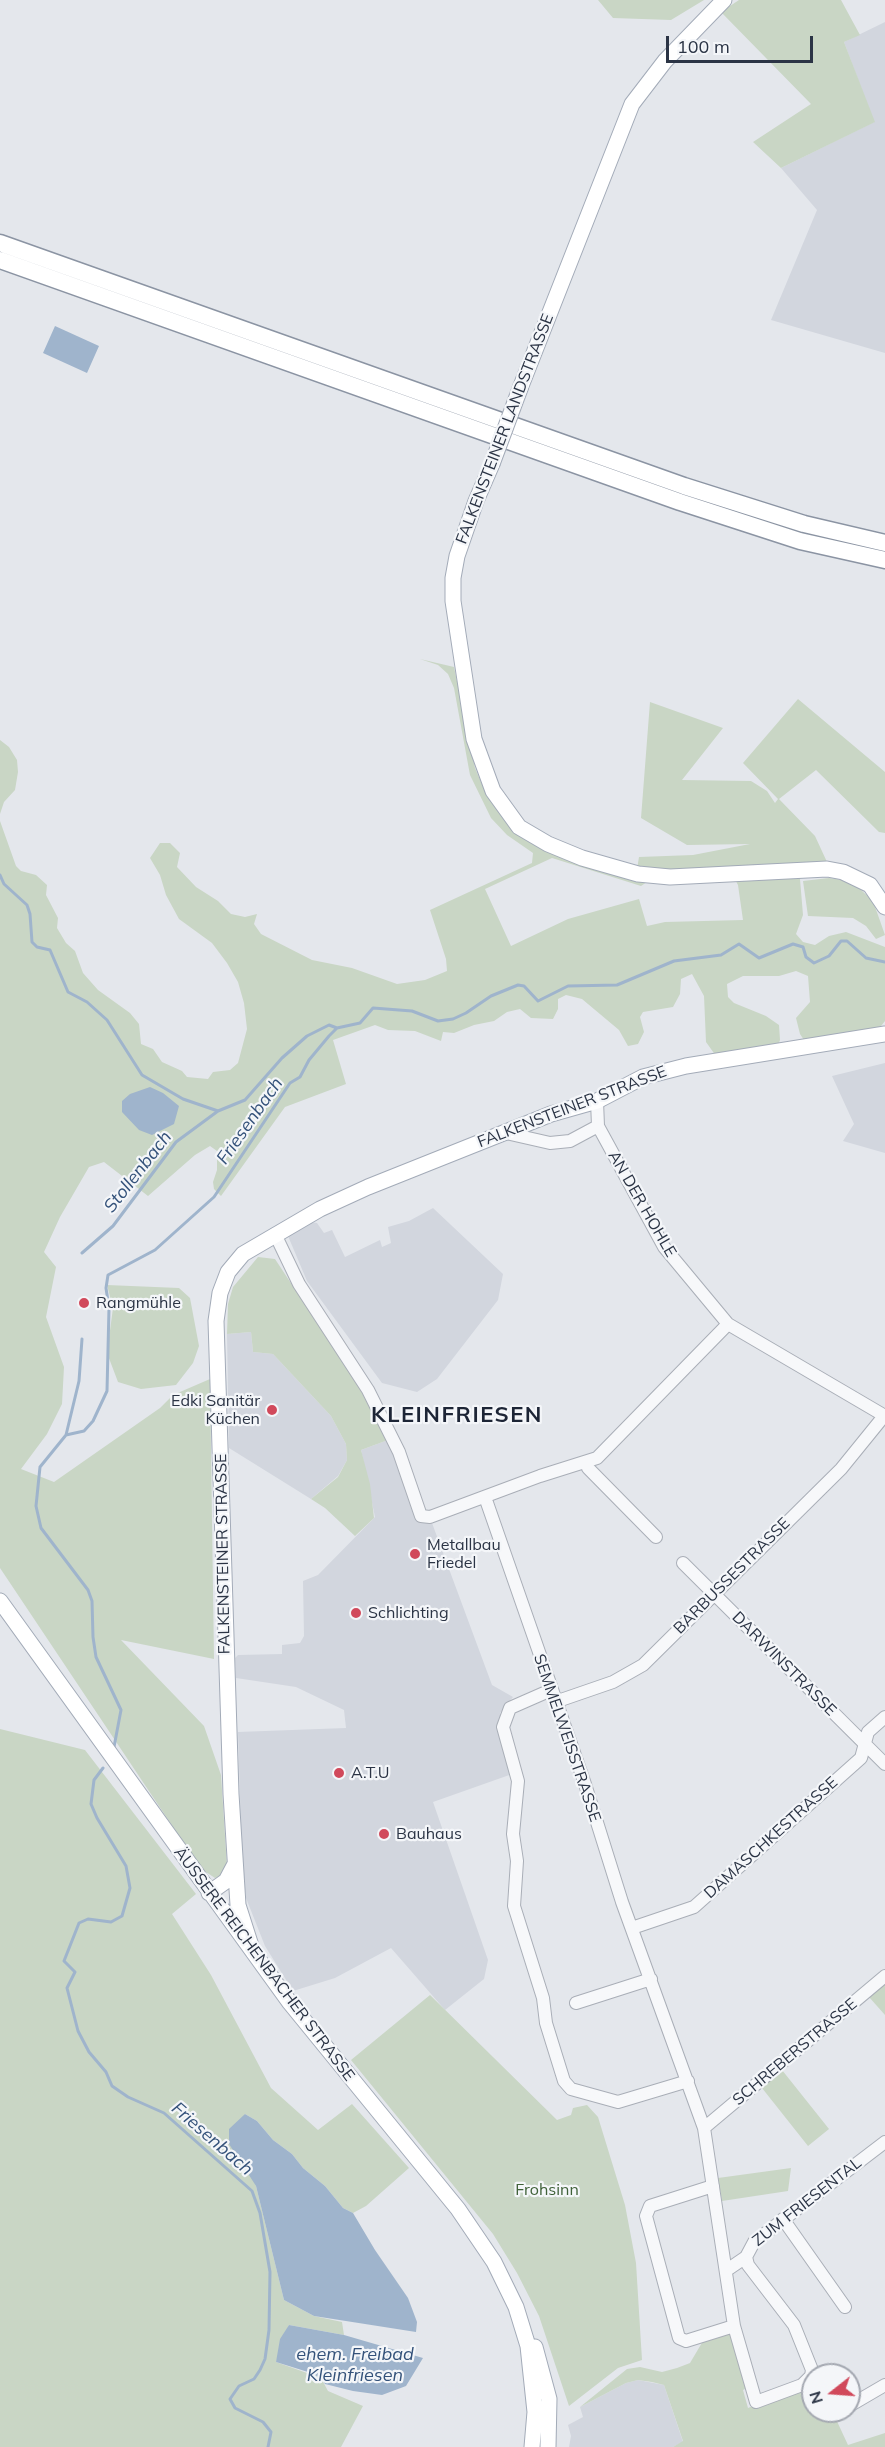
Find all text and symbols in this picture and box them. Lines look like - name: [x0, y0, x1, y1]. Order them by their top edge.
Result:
- scale bar: [669, 24, 816, 62]
- text: 100 m: [677, 35, 730, 58]
- street label: FALKENSTEINER LANDSTRASSE: [452, 311, 558, 547]
- street label: FALKENSTEINER STRASSE: [475, 1062, 669, 1152]
- water label: Friesenbach: [212, 1073, 288, 1169]
- water label: Stollenbach: [99, 1127, 177, 1217]
- street label: AN DER HOHLE: [604, 1147, 680, 1261]
- place label: Rangmühle: [96, 1293, 181, 1313]
- marker: Rangmühle: [77, 1296, 91, 1310]
- place label: Edki Sanitär Küchen: [171, 1391, 260, 1429]
- district label: KLEINFRIESEN: [371, 1402, 543, 1428]
- marker: Edki Sanitär Küchen: [265, 1403, 279, 1417]
- street label: FALKENSTEINER STRASSE: [212, 1453, 234, 1655]
- street label: BARBUSSESTRASSE: [670, 1514, 794, 1638]
- place label: Metallbau Friedel: [427, 1535, 501, 1573]
- marker: Metallbau Friedel: [408, 1547, 422, 1561]
- place label: Schlichting: [368, 1603, 449, 1623]
- marker: Schlichting: [349, 1606, 363, 1620]
- street label: DARWINSTRASSE: [728, 1608, 840, 1720]
- street label: SEMMELWEISSTRASSE: [529, 1652, 605, 1824]
- place label: A.T.U: [351, 1763, 389, 1783]
- marker: A.T.U: [332, 1766, 346, 1780]
- street label: DAMASCHKESTRASSE: [700, 1773, 842, 1903]
- place label: Bauhaus: [396, 1824, 462, 1844]
- marker: Bauhaus: [377, 1827, 391, 1841]
- street label: ÄUSSERE REICHENBACHER STRASSE: [170, 1843, 358, 2085]
- street label: SCHREBERSTRASSE: [729, 1994, 861, 2110]
- water label: Friesenbach: [167, 2098, 257, 2180]
- street label: ZUM FRIESENTAL: [749, 2154, 865, 2250]
- park label: Frohsinn: [515, 2180, 579, 2200]
- water label: ehem. Freibad Kleinfriesen: [296, 2344, 414, 2386]
- north arrow: [801, 2363, 861, 2423]
- text: N: [804, 2389, 827, 2406]

